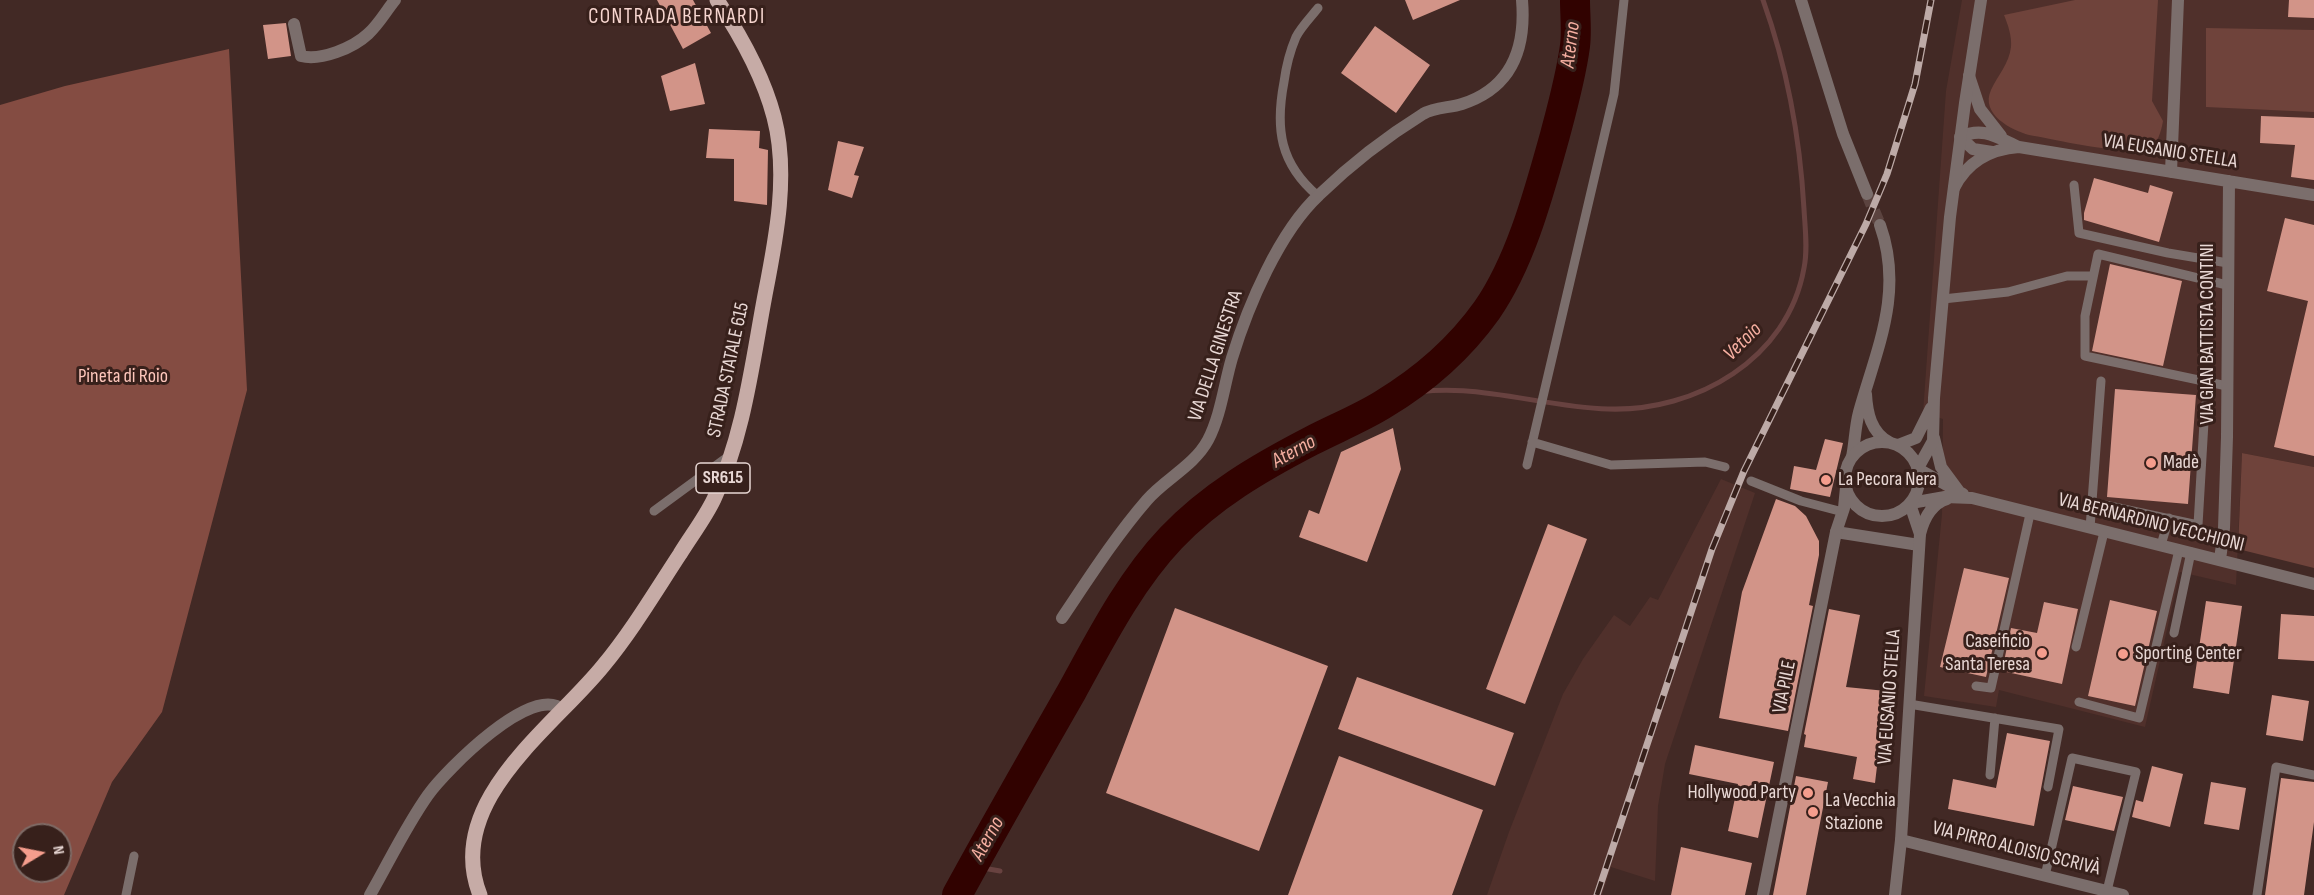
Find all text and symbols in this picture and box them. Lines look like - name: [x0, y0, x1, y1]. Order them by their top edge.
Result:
- district label: CONTRADA BERNARDI: [588, 5, 766, 31]
- water label: Aterno: [1556, 20, 1586, 70]
- street label: VIA EUSANIO STELLA: [2101, 130, 2239, 174]
- street label: VIA GIAN BATTISTA CONTINI: [2196, 243, 2220, 425]
- street label: VIA DELLA GINESTRA: [1184, 287, 1248, 425]
- street label: STRADA STATALE 615: [703, 300, 755, 440]
- water label: Vetoio: [1719, 318, 1767, 366]
- park label: Pineta di Roio: [78, 365, 168, 389]
- water label: Aterno: [1268, 430, 1320, 474]
- place label: Madè: [2163, 451, 2199, 475]
- marker: Madè: [2144, 456, 2158, 470]
- road number: SR615: [696, 463, 750, 493]
- place label: La Pecora Nera: [1838, 468, 1937, 492]
- marker: La Pecora Nera: [1819, 473, 1833, 487]
- street label: VIA BERNARDINO VECCHIONI: [2056, 488, 2246, 558]
- street label: VIA EUSANIO STELLA: [1873, 628, 1907, 766]
- place label: Caseificio Santa Teresa: [1945, 630, 2030, 677]
- place label: Sporting Center: [2135, 642, 2242, 666]
- marker: Caseificio Santa Teresa: [2035, 646, 2049, 660]
- marker: Sporting Center: [2116, 647, 2130, 661]
- street label: VIA PILE: [1768, 659, 1802, 715]
- place label: Hollywood Party: [1687, 781, 1796, 805]
- marker: Hollywood Party: [1801, 786, 1815, 800]
- place label: La Vecchia Stazione: [1825, 789, 1896, 836]
- marker: La Vecchia Stazione: [1806, 805, 1820, 819]
- water label: Aterno: [966, 813, 1010, 865]
- street label: VIA PIRRO ALOISIO SCRIVÀ: [1930, 817, 2102, 881]
- north arrow: [12, 823, 72, 883]
- text: N: [48, 844, 68, 856]

